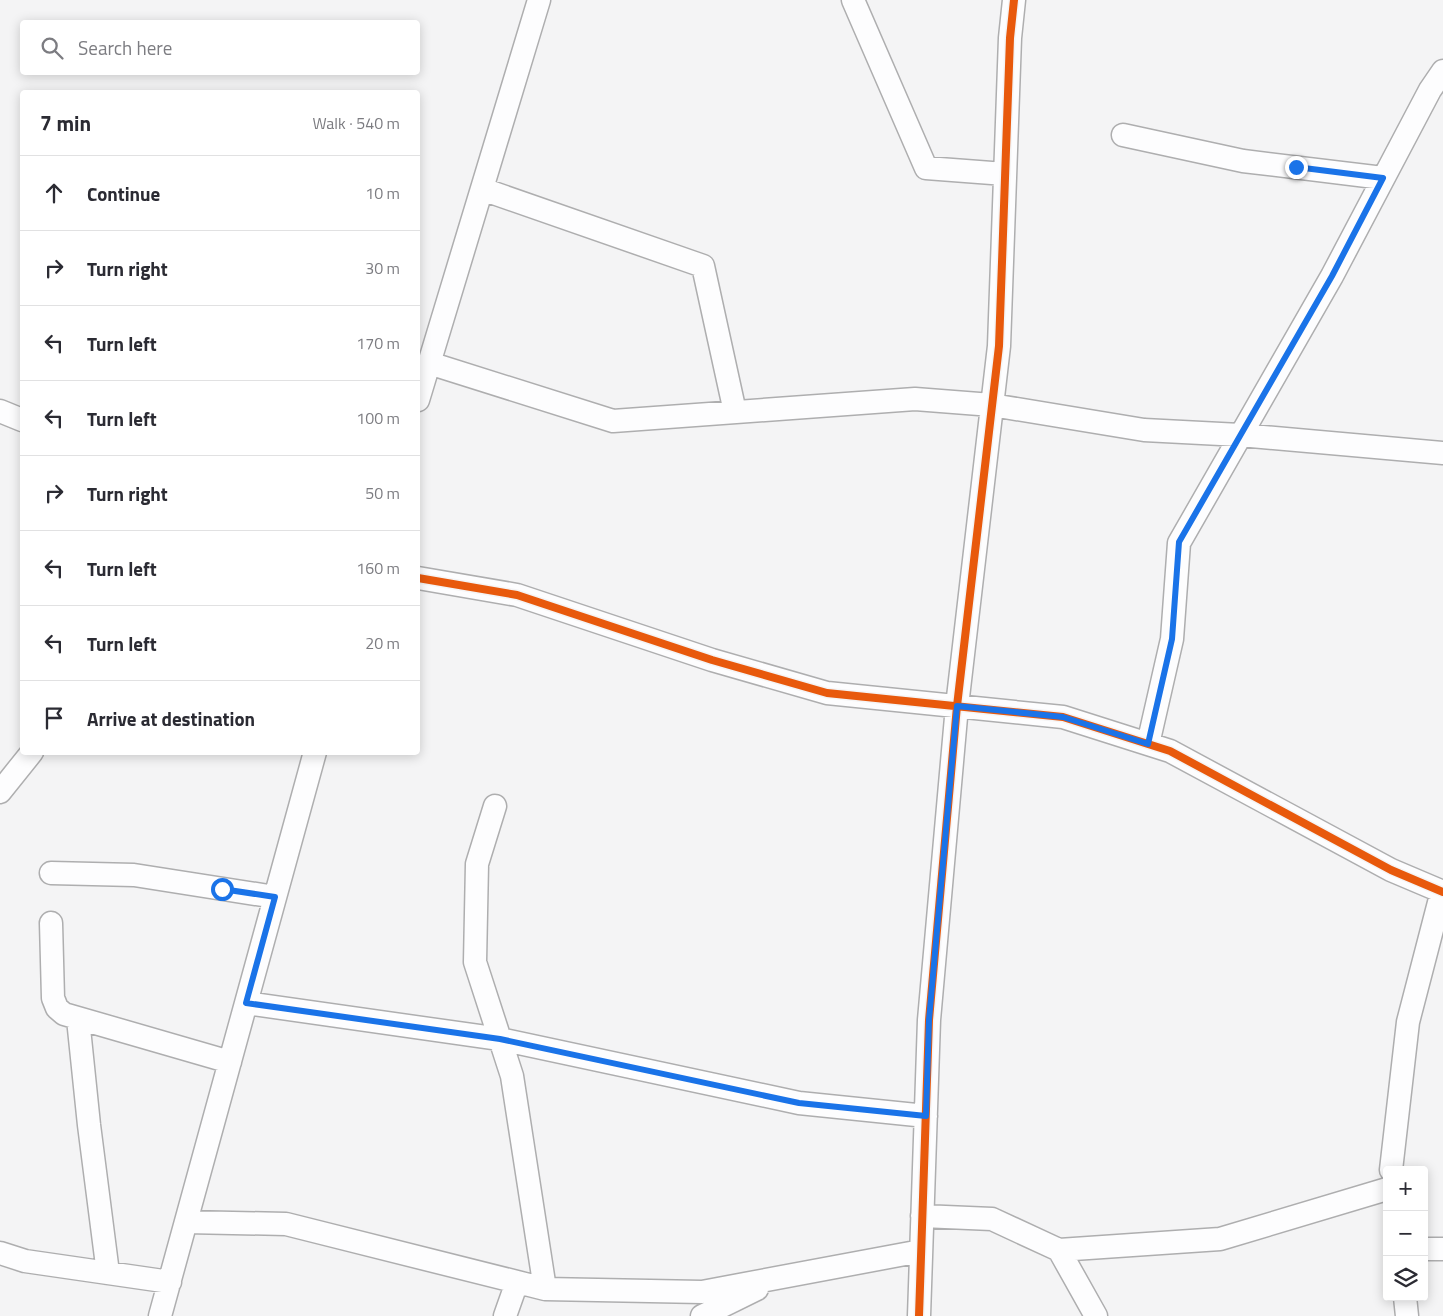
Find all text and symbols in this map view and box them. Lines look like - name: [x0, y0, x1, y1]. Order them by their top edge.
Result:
- search box: [20, 20, 420, 75]
- text: Search here: [78, 33, 172, 62]
- icon: search: [38, 34, 66, 62]
- text: 7 min: [40, 107, 91, 139]
- text: Walk · 540 m: [312, 111, 400, 135]
- route end: [1285, 156, 1308, 179]
- icon: ahead: [40, 179, 68, 207]
- text: Continue: [87, 179, 160, 208]
- text: 10 m: [365, 181, 400, 205]
- icon: right: [40, 254, 68, 282]
- text: Turn right: [87, 254, 168, 283]
- text: 30 m: [365, 256, 400, 280]
- icon: left: [40, 329, 68, 357]
- text: Turn left: [87, 329, 157, 358]
- text: 170 m: [356, 331, 400, 355]
- icon: left: [40, 404, 68, 432]
- text: Turn left: [87, 404, 157, 433]
- text: 100 m: [356, 406, 400, 430]
- icon: right: [40, 479, 68, 507]
- text: Turn right: [87, 479, 168, 508]
- text: 50 m: [365, 481, 400, 505]
- icon: left: [40, 554, 68, 582]
- text: Turn left: [87, 554, 157, 583]
- text: 160 m: [356, 556, 400, 580]
- icon: left: [40, 629, 68, 657]
- text: Turn left: [87, 629, 157, 658]
- text: 20 m: [365, 631, 400, 655]
- icon: arrive: [40, 704, 68, 732]
- text: Arrive at destination: [87, 704, 255, 733]
- route start: [211, 878, 234, 901]
- map controls: [1383, 1166, 1428, 1301]
- button: +: [1383, 1166, 1428, 1211]
- button: −: [1383, 1211, 1428, 1256]
- button: layers: [1383, 1256, 1428, 1301]

